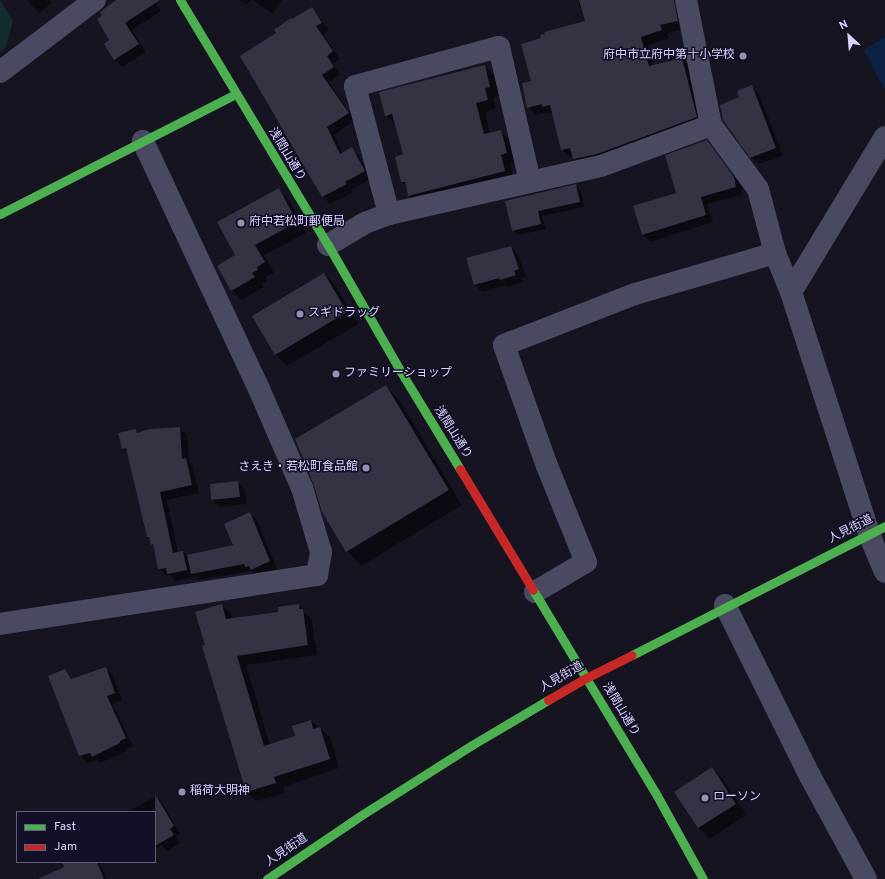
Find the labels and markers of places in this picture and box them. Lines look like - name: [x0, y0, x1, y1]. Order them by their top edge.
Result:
- place label: 府中市立府中第十小学校: [603, 49, 735, 63]
- marker: 府中市立府中第十小学校: [738, 51, 748, 61]
- place label: 府中若松町郵便局: [249, 216, 345, 230]
- marker: 府中若松町郵便局: [236, 218, 246, 228]
- place label: スギドラッグ: [308, 307, 380, 321]
- marker: スギドラッグ: [295, 309, 305, 319]
- place label: ファミリーショップ: [344, 367, 452, 381]
- marker: ファミリーショップ: [331, 369, 341, 379]
- place label: さえき・若松町食品館: [238, 461, 358, 475]
- marker: さえき・若松町食品館: [361, 463, 371, 473]
- place label: 稲荷大明神: [190, 785, 250, 799]
- marker: 稲荷大明神: [177, 787, 187, 797]
- place label: ローソン: [713, 791, 761, 805]
- marker: ローソン: [700, 793, 710, 803]

